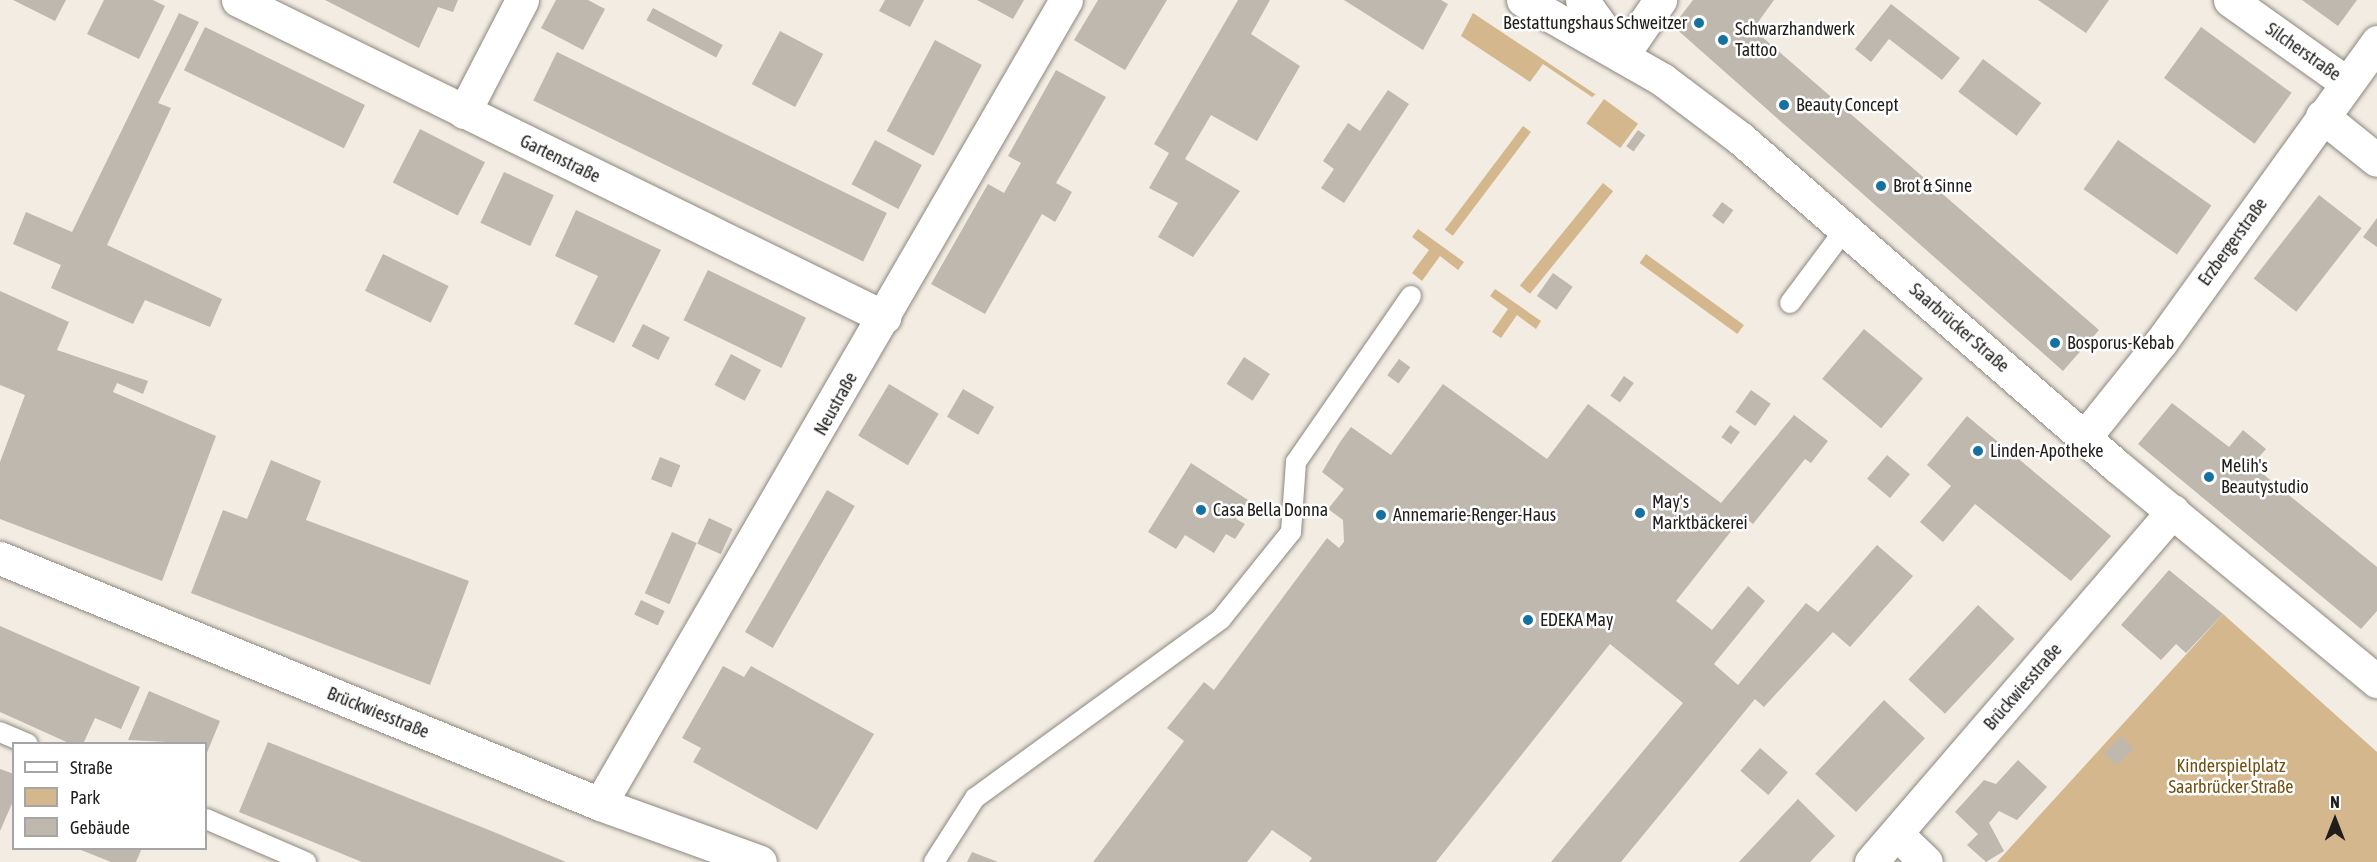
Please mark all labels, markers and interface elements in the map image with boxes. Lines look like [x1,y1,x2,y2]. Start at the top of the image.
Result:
place label: Bestattungshaus Schweitzer [1503,12,1687,34]
marker: Bestattungshaus Schweitzer [1692,16,1706,30]
street label: Silcherstraße [2261,18,2345,86]
place label: Schwarzhandwerk Tattoo [1735,19,1855,62]
marker: Schwarzhandwerk Tattoo [1716,33,1730,47]
place label: Beauty Concept [1796,94,1899,116]
marker: Beauty Concept [1777,98,1791,112]
street label: Gartenstraße [516,130,604,188]
place label: Brot & Sinne [1893,175,1972,197]
marker: Brot & Sinne [1874,179,1888,193]
street label: Erzbergerstraße [2194,194,2272,290]
street label: Saarbrücker Straße [1905,279,2013,377]
place label: Bosporus-Kebab [2067,332,2174,354]
marker: Bosporus-Kebab [2048,336,2062,350]
street label: Neustraße [810,369,862,439]
place label: Linden-Apotheke [1990,440,2103,462]
marker: Linden-Apotheke [1971,444,1985,458]
place label: Melih's Beautystudio [2221,456,2309,498]
marker: Melih's Beautystudio [2202,470,2216,484]
place label: May's Marktbäckerei [1652,492,1748,534]
place label: Casa Bella Donna [1213,499,1328,521]
marker: Casa Bella Donna [1194,503,1208,517]
place label: Annemarie-Renger-Haus [1393,504,1556,526]
marker: May's Marktbäckerei [1633,506,1647,520]
marker: Annemarie-Renger-Haus [1374,508,1388,522]
place label: EDEKA May [1540,609,1613,631]
marker: EDEKA May [1521,613,1535,627]
street label: Brückwiesstraße [1979,639,2067,735]
street label: Brückwiesstraße [324,683,432,743]
legend [12,742,207,850]
park label: Kinderspielplatz Saarbrücker Straße [2168,756,2294,798]
text: Straße [70,757,113,778]
text: Park [70,787,100,808]
north arrow [2305,790,2365,850]
text: N [2330,793,2340,811]
text: Gebäude [70,817,130,838]

